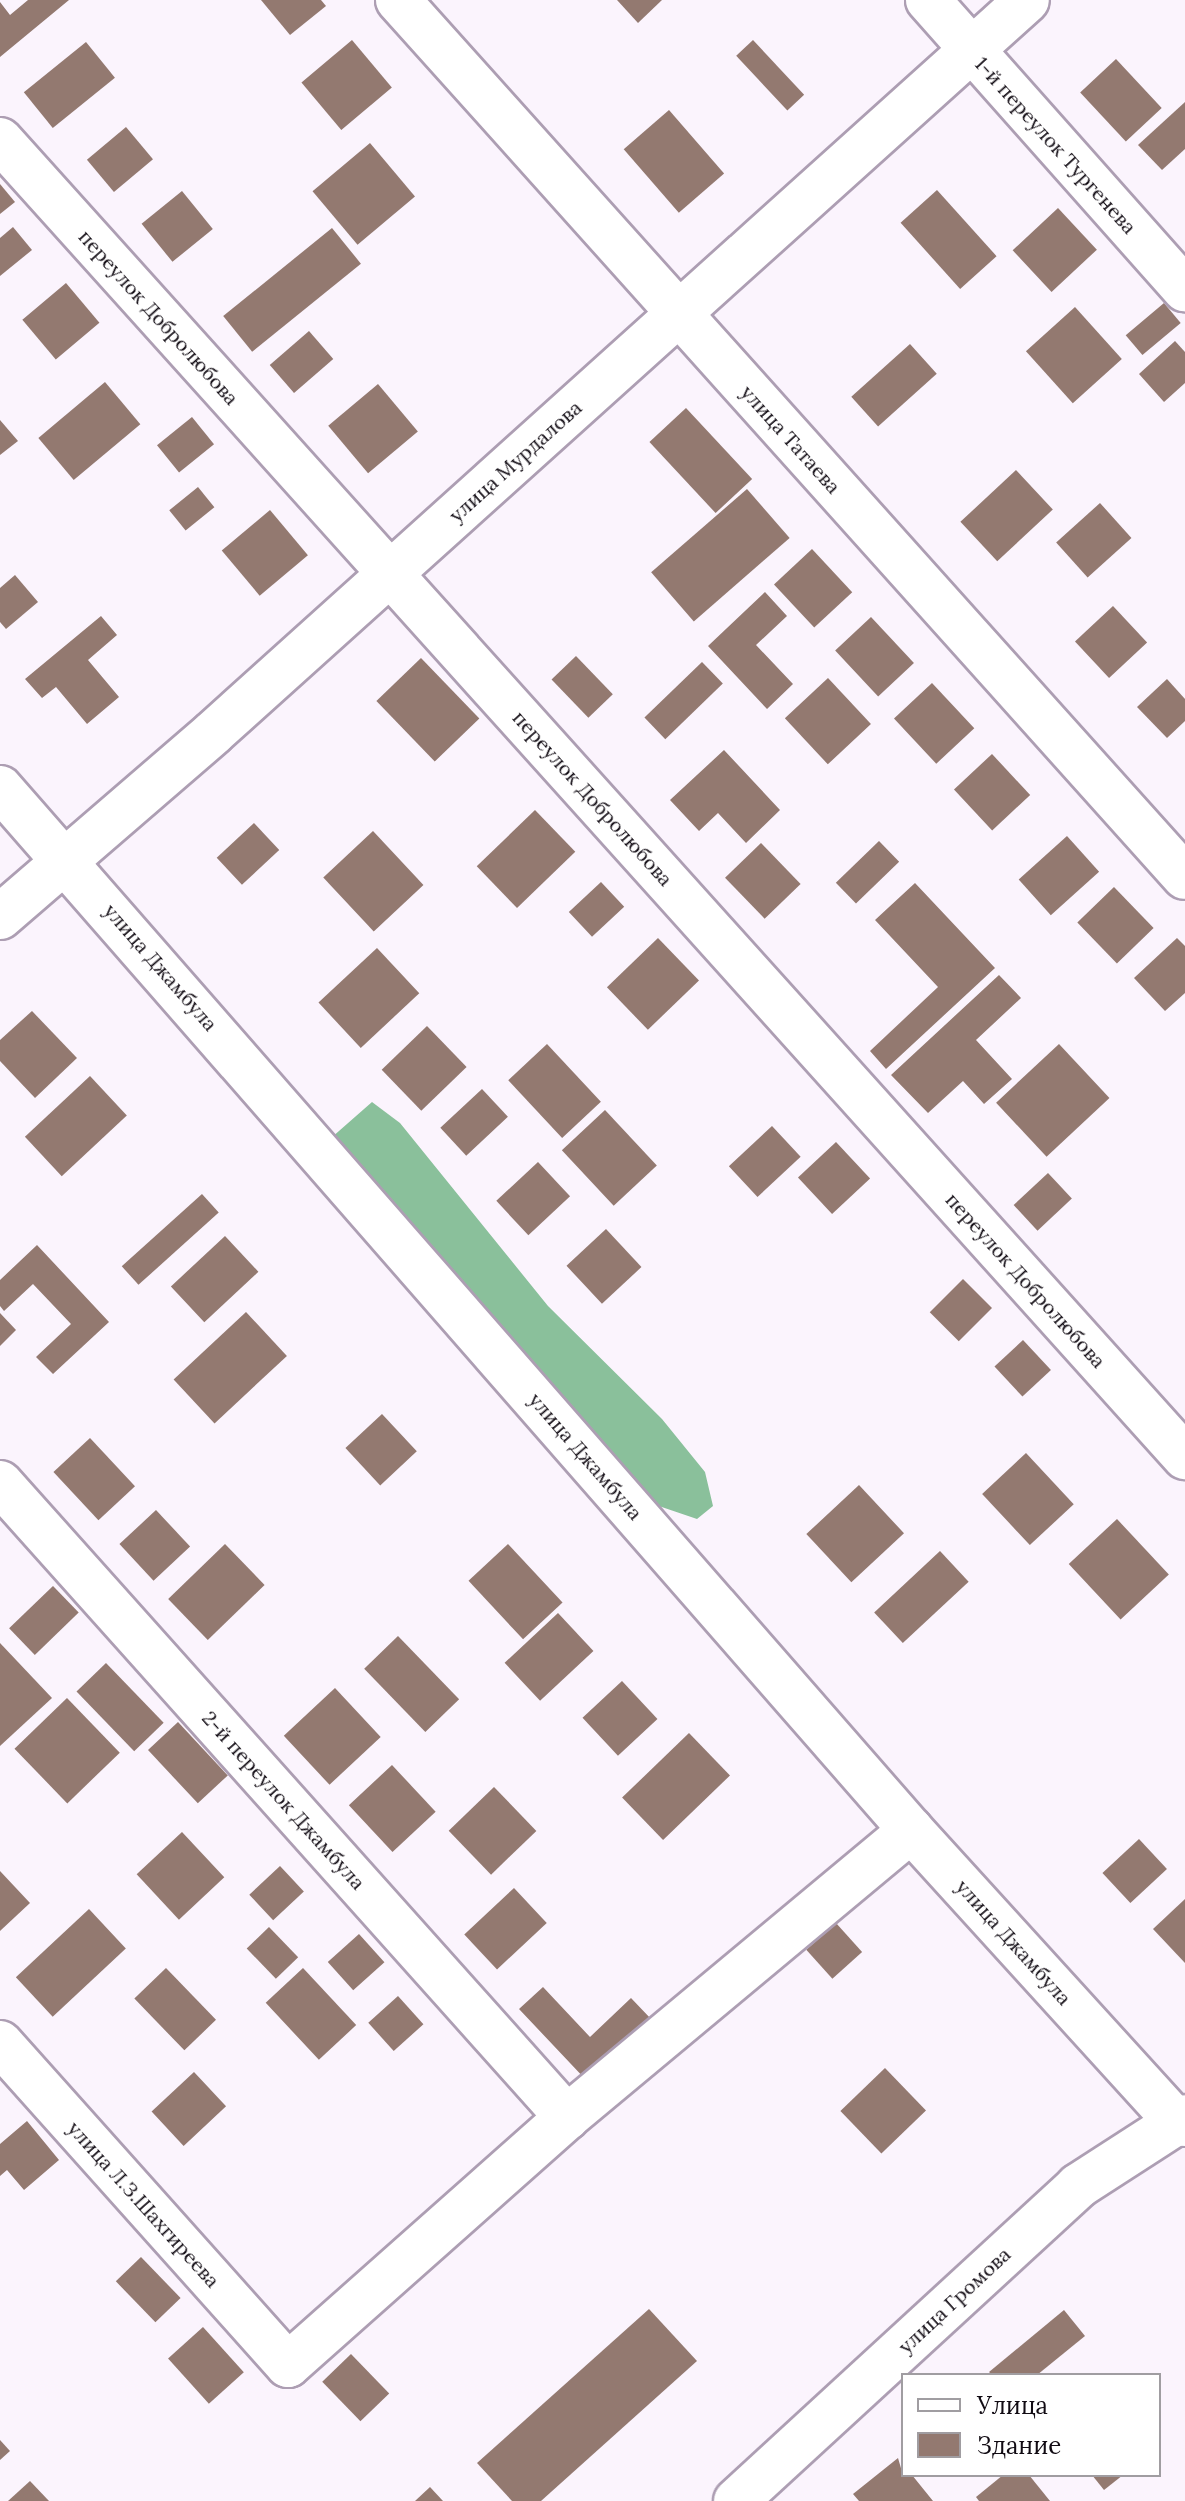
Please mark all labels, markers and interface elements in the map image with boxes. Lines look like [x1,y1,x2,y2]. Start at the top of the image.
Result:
street label: 1-й переулок Тургенева [970,52,1142,238]
street label: переулок Добролюбова [74,224,244,410]
street label: улица Татаева [736,380,846,498]
street label: улица Мурдалова [444,395,586,527]
street label: переулок Добролюбова [508,705,678,891]
street label: улица Джамбула [99,899,223,1035]
street label: переулок Добролюбова [941,1187,1111,1373]
street label: улица Джамбула [524,1388,648,1524]
street label: 2-й переулок Джамбула [198,1706,370,1894]
street label: улица Джамбула [951,1874,1077,2010]
street label: улица Л.З.Шахгиреева [63,2116,225,2292]
street label: улица Громова [893,2242,1015,2358]
legend [901,2373,1161,2477]
text: Улица [977,2390,1048,2421]
text: Здание [977,2430,1061,2461]

